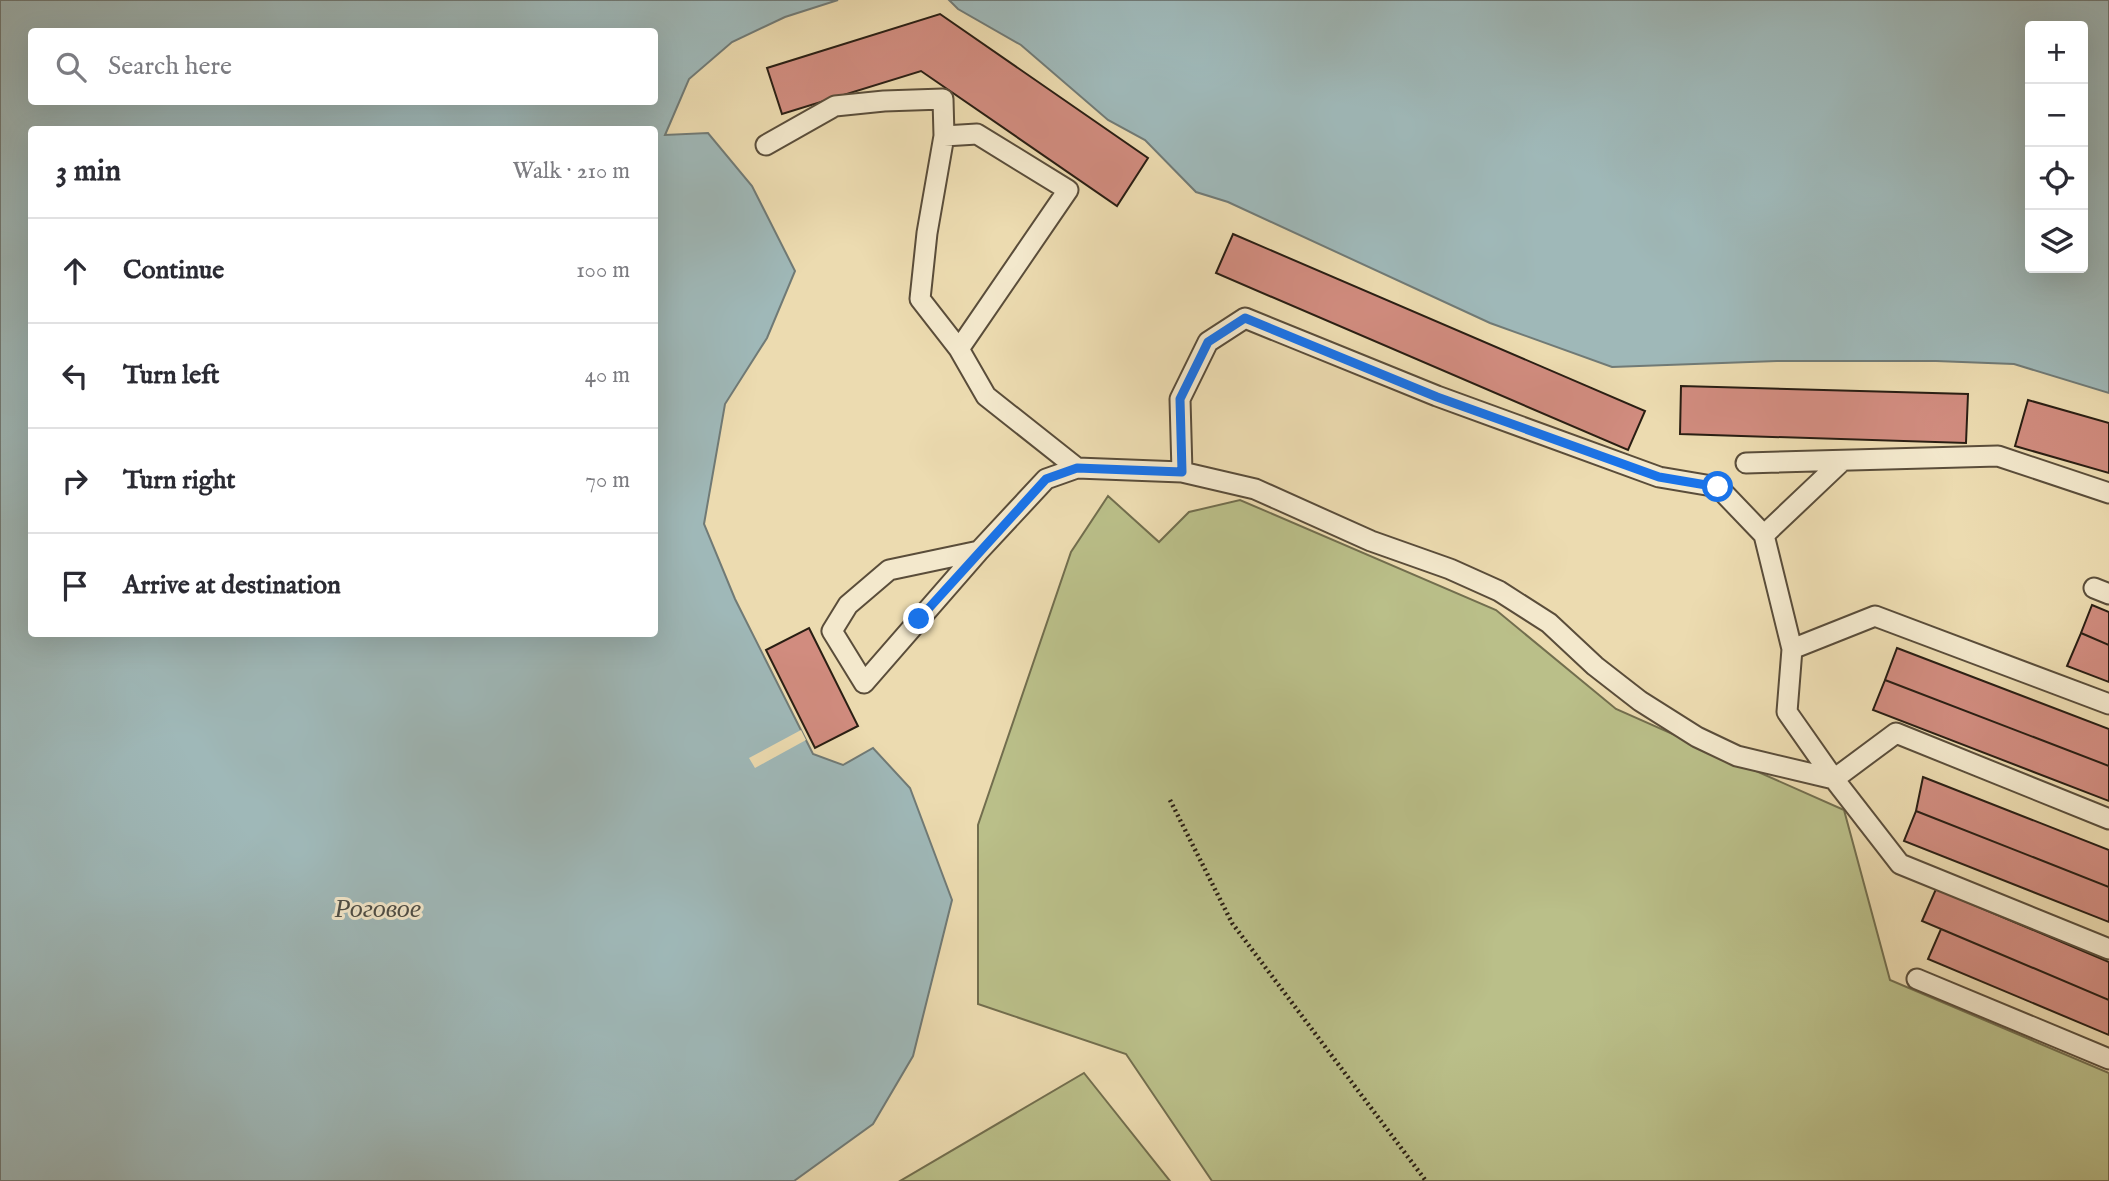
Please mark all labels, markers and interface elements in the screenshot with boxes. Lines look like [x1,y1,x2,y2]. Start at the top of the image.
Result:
map controls [2025,21,2088,273]
button: + [2025,21,2088,84]
search box [28,28,658,105]
icon: search [52,48,90,86]
text: Search here [108,50,232,83]
button: − [2025,84,2088,147]
button: locate [2025,147,2088,210]
text: 3 min [56,153,121,191]
text: Walk · 210 m [513,157,630,186]
button: layers [2025,210,2088,273]
icon: ahead [56,252,94,290]
text: Continue [123,254,224,287]
text: 100 m [576,256,630,285]
icon: left [56,357,94,395]
text: Turn left [123,359,220,392]
text: 40 m [585,361,630,390]
icon: right [56,462,94,500]
text: Turn right [123,464,236,497]
text: 70 m [585,466,630,495]
route start [1702,471,1733,502]
icon: arrive [56,567,94,605]
text: Arrive at destination [123,569,341,602]
route end [903,603,934,634]
water label: Роговое [334,893,421,926]

